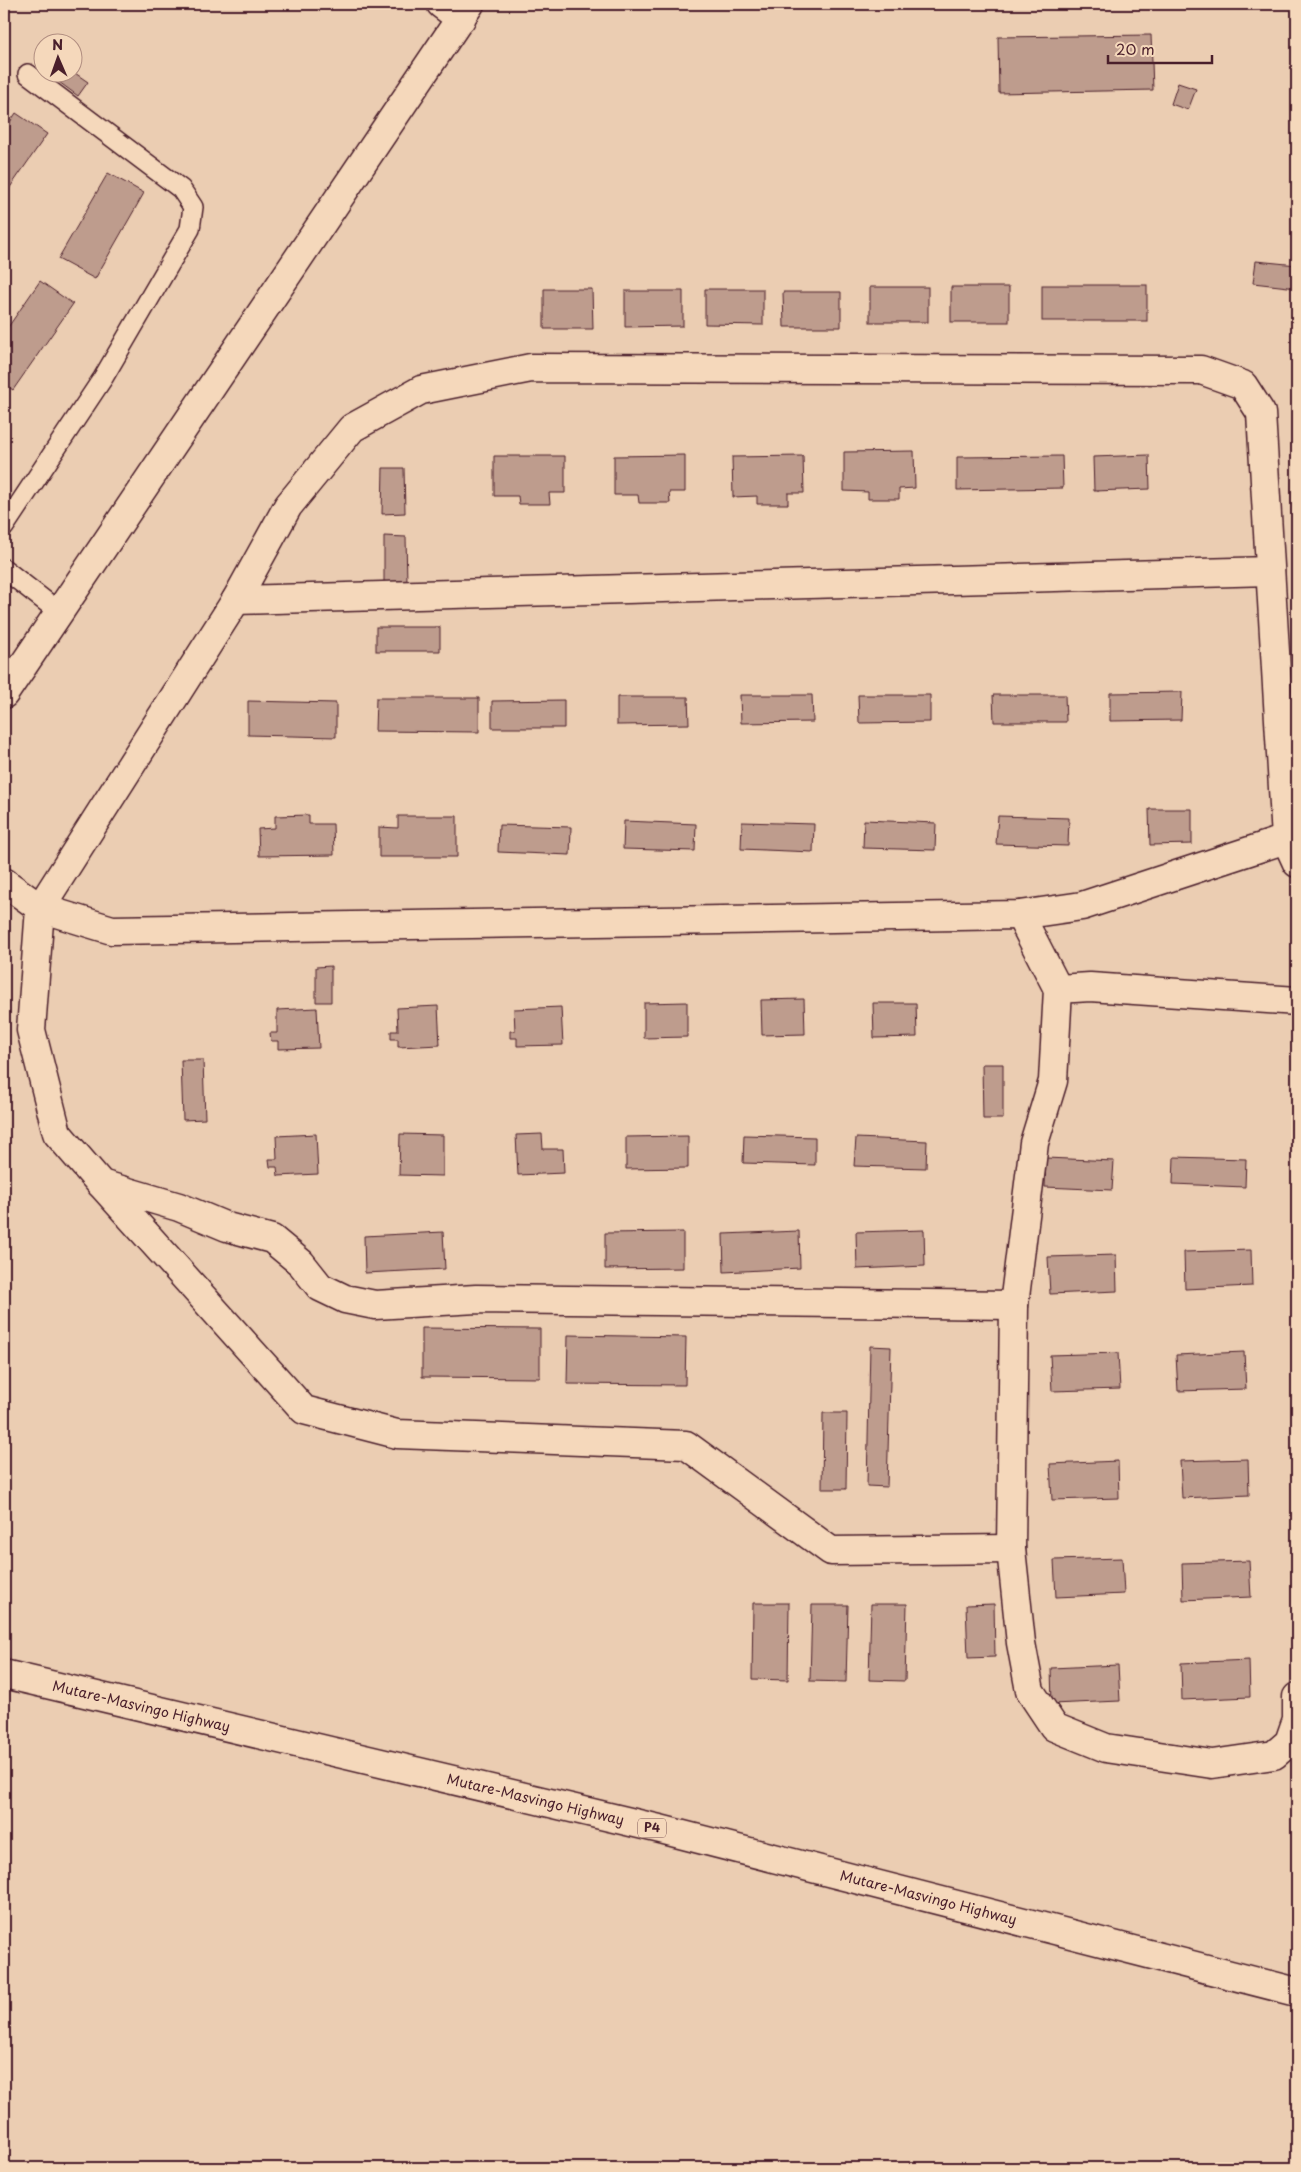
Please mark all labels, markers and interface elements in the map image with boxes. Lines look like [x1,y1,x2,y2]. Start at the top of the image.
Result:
north arrow [32,32,82,82]
scale bar [1108,32,1212,64]
text: N [52,34,63,55]
text: 20 m [1116,37,1155,60]
street label: Mutare-Masvingo Highway [50,1675,232,1737]
street label: Mutare-Masvingo Highway [445,1768,626,1830]
road number: P4 [638,1819,666,1838]
street label: Mutare-Masvingo Highway [838,1864,1019,1930]

